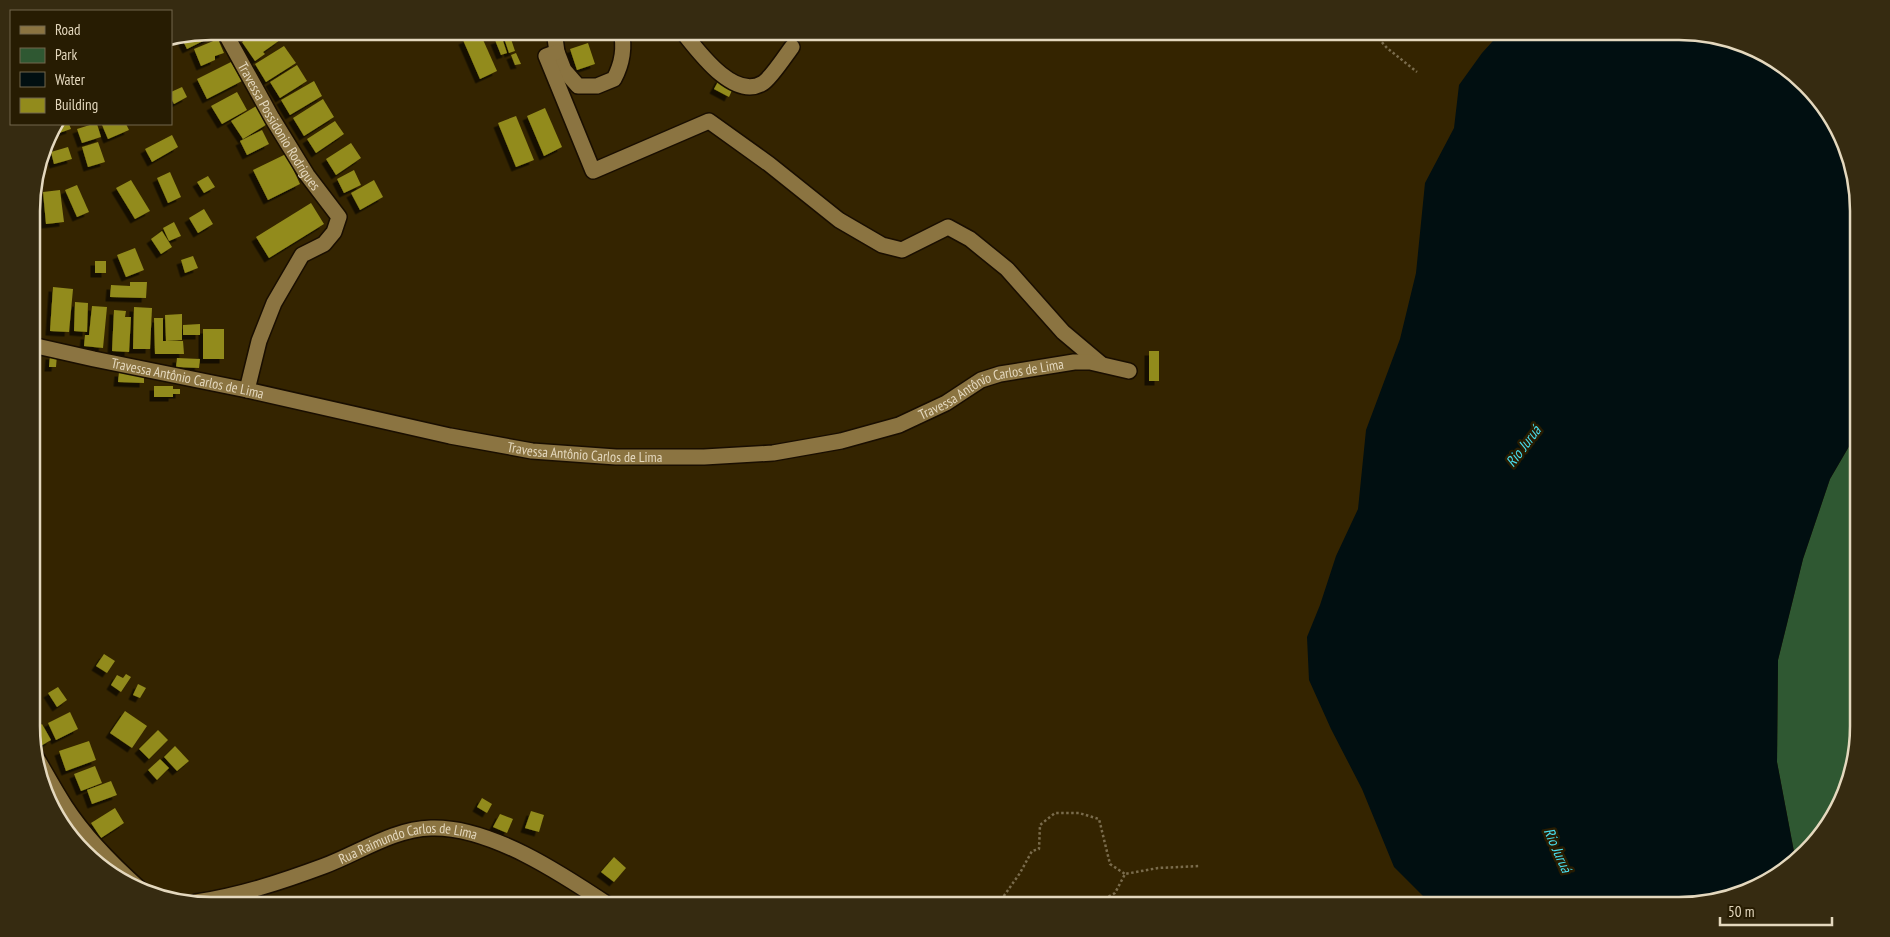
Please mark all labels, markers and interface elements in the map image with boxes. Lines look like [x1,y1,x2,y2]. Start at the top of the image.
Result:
legend [10,10,172,125]
text: Road [55,20,81,39]
text: Park [55,45,77,64]
street label: Travessa Possidonio Rodrigues [234,59,325,194]
text: Water [55,70,86,89]
text: Building [55,95,98,114]
street label: Travessa Antônio Carlos de Lima [110,354,266,403]
street label: Travessa Antônio Carlos de Lima [916,355,1065,424]
water label: Rio Juruá [1501,421,1545,470]
street label: Travessa Antônio Carlos de Lima [506,438,662,466]
street label: Rua Raimundo Carlos de Lima [336,819,479,868]
water label: Rio Juruá [1540,825,1577,876]
scale bar [1720,894,1832,926]
text: 50 m [1728,902,1754,921]

